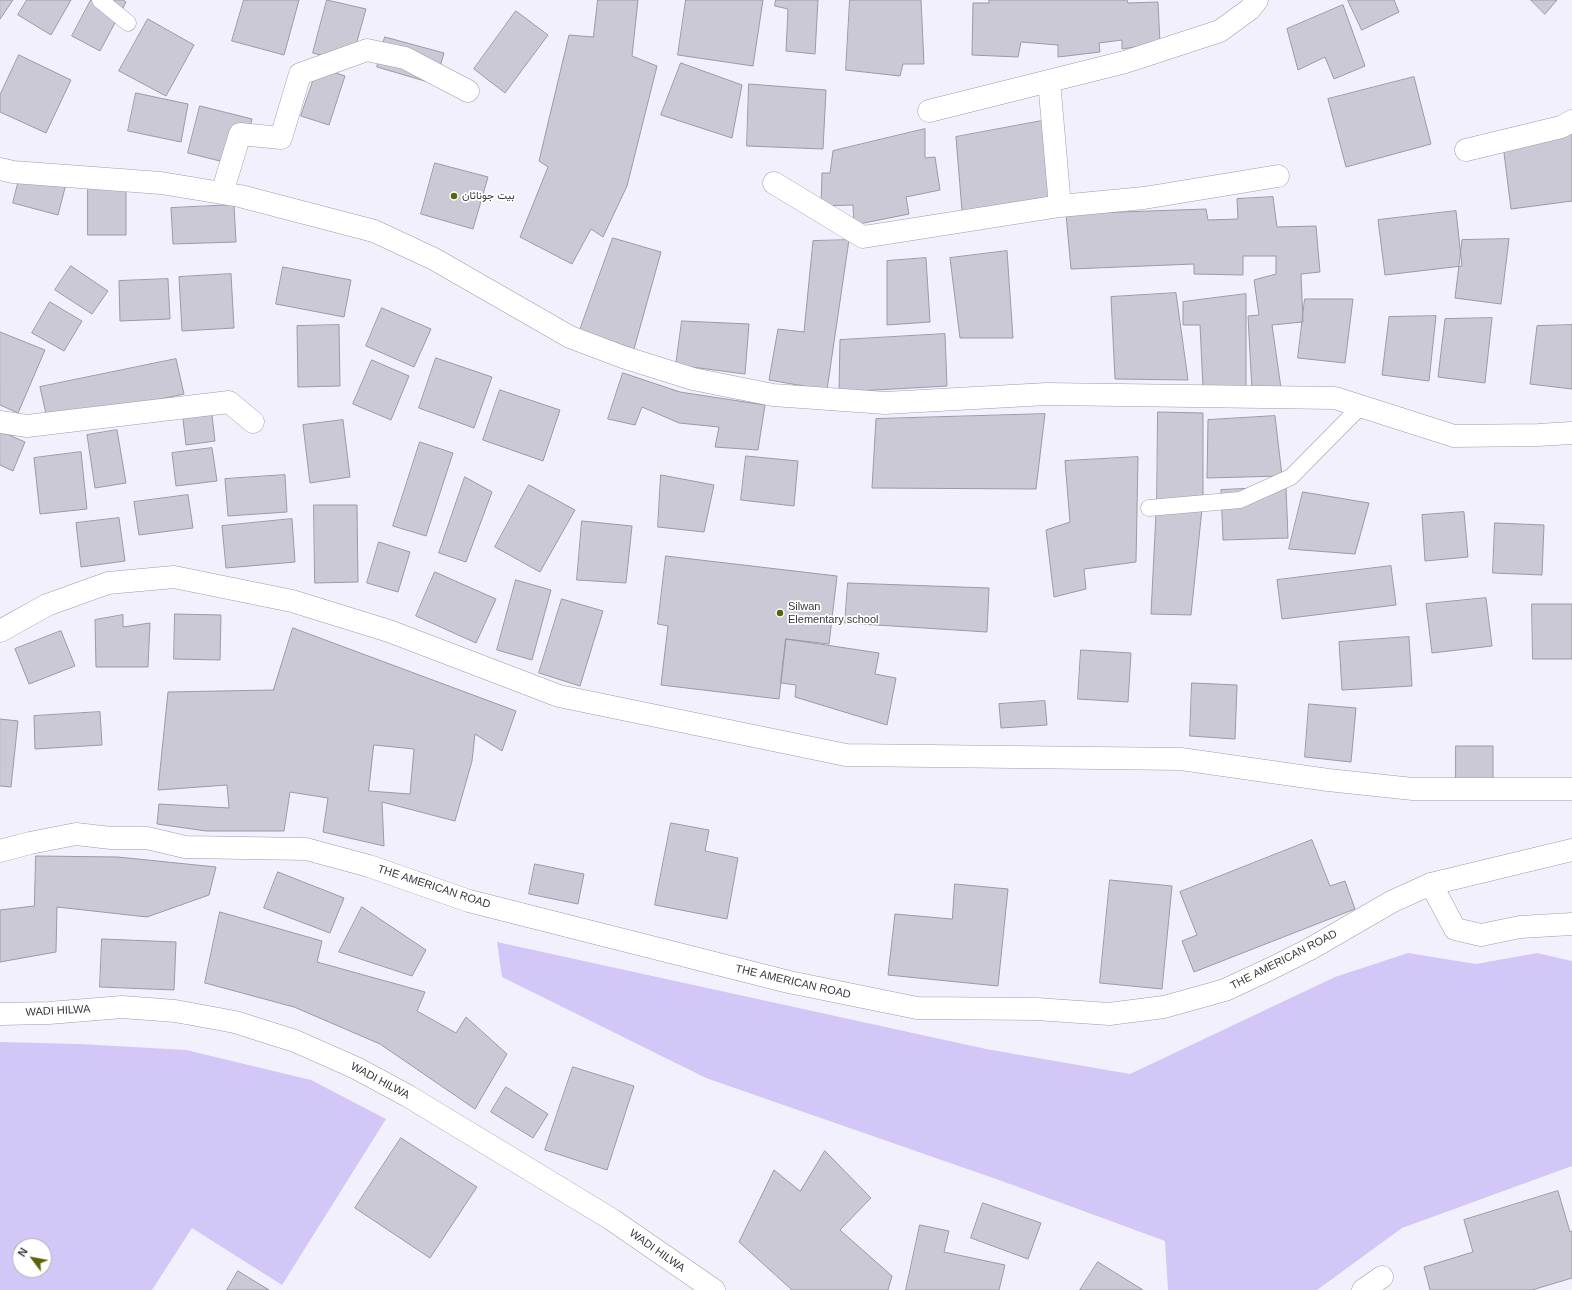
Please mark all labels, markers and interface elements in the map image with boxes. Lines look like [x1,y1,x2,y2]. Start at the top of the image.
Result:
place label: بيت جوناثان [462,189,515,203]
marker: بيت جوناثان [449,191,459,201]
place label: Silwan Elementary school [788,600,878,626]
marker: Silwan Elementary school [775,608,785,618]
street label: THE AMERICAN ROAD [376,862,492,912]
street label: THE AMERICAN ROAD [1228,927,1340,993]
street label: THE AMERICAN ROAD [734,962,852,1002]
street label: WADI HILWA [25,1003,91,1019]
street label: WADI HILWA [348,1060,412,1102]
street label: WADI HILWA [627,1227,687,1275]
north arrow [12,1238,52,1278]
text: N [15,1246,30,1259]

